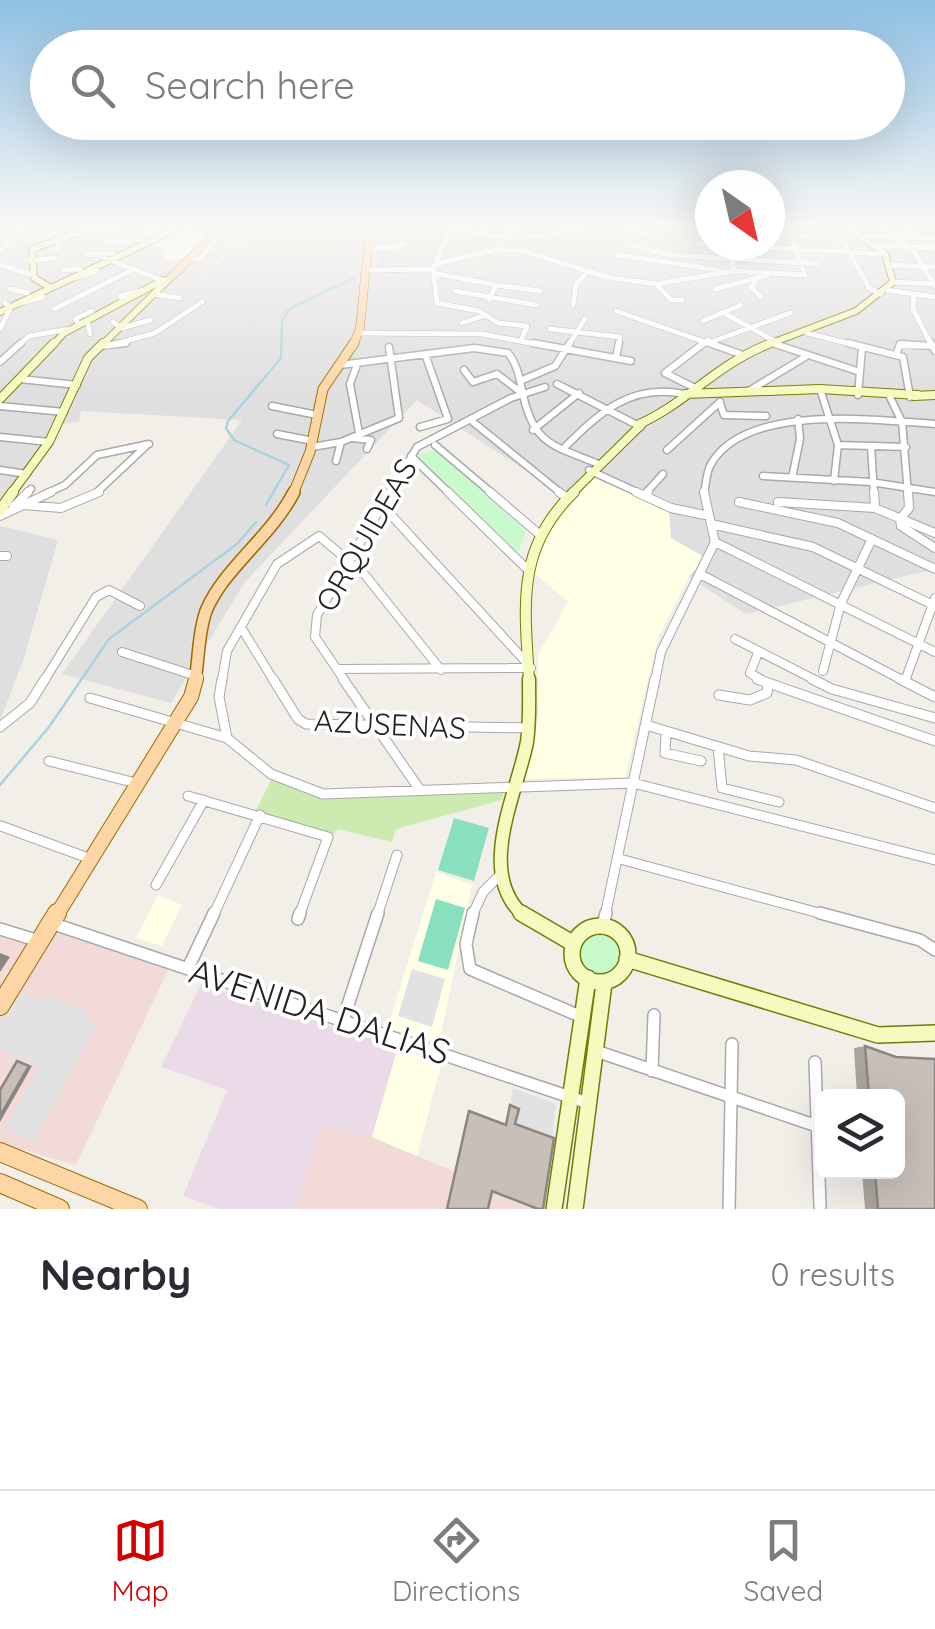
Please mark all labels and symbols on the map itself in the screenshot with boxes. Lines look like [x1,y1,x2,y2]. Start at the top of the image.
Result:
north arrow [695,170,785,260]
street label: ORQUIDEAS [307,452,425,618]
street label: AZUSENAS [313,701,467,747]
street label: AVENIDA DALIAS [184,948,456,1074]

